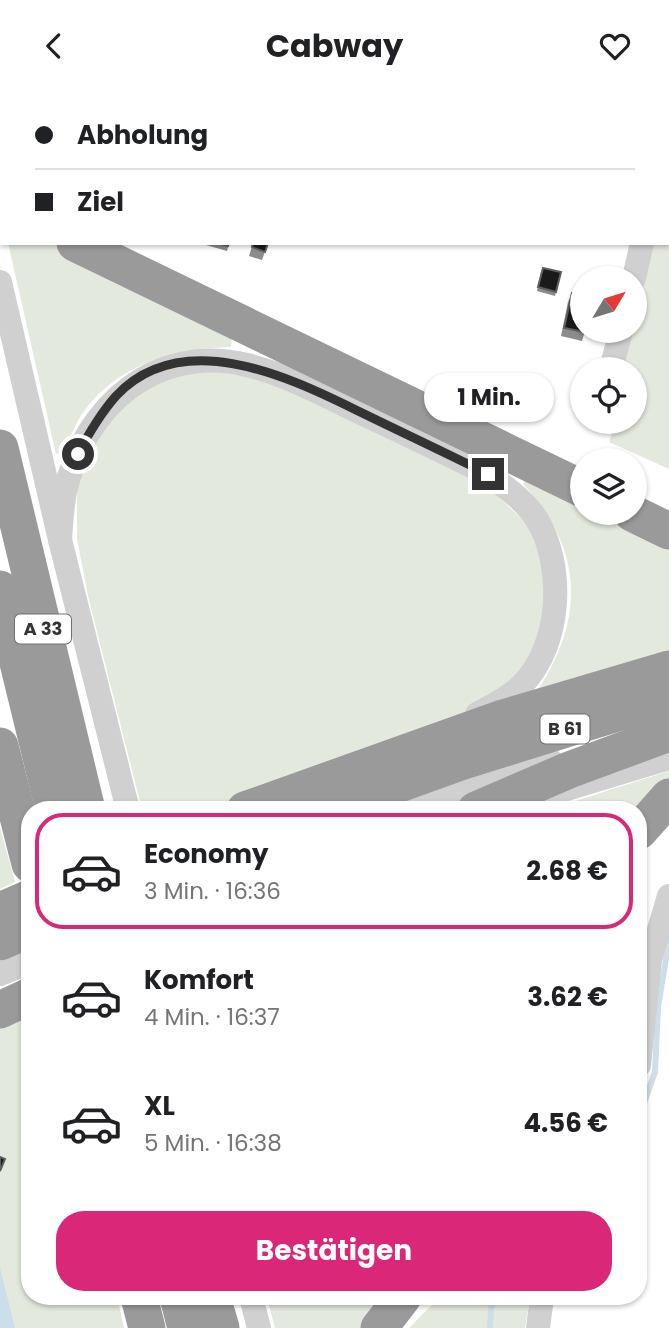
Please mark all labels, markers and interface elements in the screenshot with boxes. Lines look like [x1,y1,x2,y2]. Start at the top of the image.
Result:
text: Cabway [266,23,403,68]
icon: back [35,27,73,65]
icon: heart [596,27,634,65]
text: Abholung [77,117,208,153]
text: Ziel [77,184,124,220]
north arrow [570,266,648,343]
map controls [570,266,647,525]
button: locate [570,357,647,434]
callout: 1 Min. [423,373,553,421]
text: 1 Min. [457,381,521,413]
route start [62,438,94,470]
button: layers [570,448,647,525]
route end [472,458,504,490]
road number: A 33 [15,615,71,643]
road number: B 61 [540,715,590,743]
text: Economy [144,836,268,872]
icon: car [60,840,123,903]
text: 2.68 € [526,853,608,889]
text: 3 Min. · 16:36 [144,875,281,907]
text: Komfort [144,962,254,998]
icon: car [60,966,123,1029]
text: 3.62 € [527,979,608,1015]
text: 4 Min. · 16:37 [144,1001,280,1033]
text: XL [144,1088,175,1124]
icon: car [60,1092,123,1155]
text: 4.56 € [523,1105,608,1141]
text: 5 Min. · 16:38 [144,1127,282,1159]
button: Bestätigen [56,1211,612,1291]

